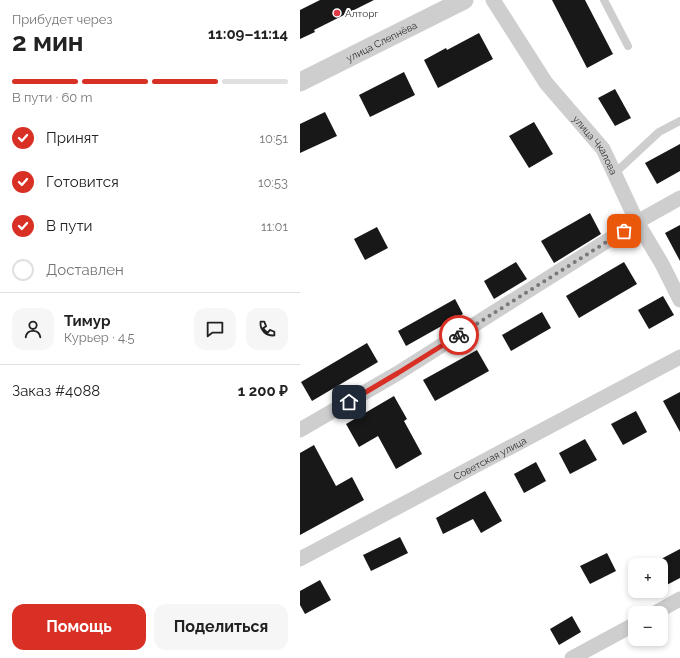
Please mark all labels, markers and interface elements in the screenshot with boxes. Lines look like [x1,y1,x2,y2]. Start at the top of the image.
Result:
marker: Алторг [332,8,342,18]
place label: Алторг [345,8,378,19]
text: Прибудет через [12,12,112,27]
street label: улица Слепнёва [344,19,419,64]
text: 11:09–11:14 [208,25,288,43]
text: 2 мин [12,27,84,57]
text: В пути · 60 m [12,90,92,105]
street label: улица Чкалова [570,113,619,176]
icon: check [12,127,34,149]
text: Принят [46,129,99,147]
text: 10:51 [259,131,288,146]
icon: check [12,171,34,193]
text: Готовится [46,173,119,191]
text: 10:53 [258,175,288,190]
pin [607,214,641,248]
icon: check [12,215,34,237]
text: В пути [46,217,93,235]
text: 11:01 [261,219,288,234]
icon: bag [613,220,635,242]
text: Доставлен [46,261,124,279]
button: person [12,308,54,350]
button: chat [194,308,236,350]
button: phone [246,308,288,350]
text: Тимур [64,312,110,330]
courier [439,315,479,355]
icon: bike [448,324,470,346]
text: Курьер · 4.5 [64,330,135,345]
text: Заказ #4088 [12,382,100,400]
text: 1 200 ₽ [238,382,288,400]
pin [332,385,366,419]
icon: home [338,391,360,413]
street label: Советская улица [452,435,528,482]
map controls [628,558,668,646]
button: + [628,558,668,598]
button: Помощь [12,604,146,650]
button: Поделиться [154,604,288,650]
button: − [628,606,668,646]

